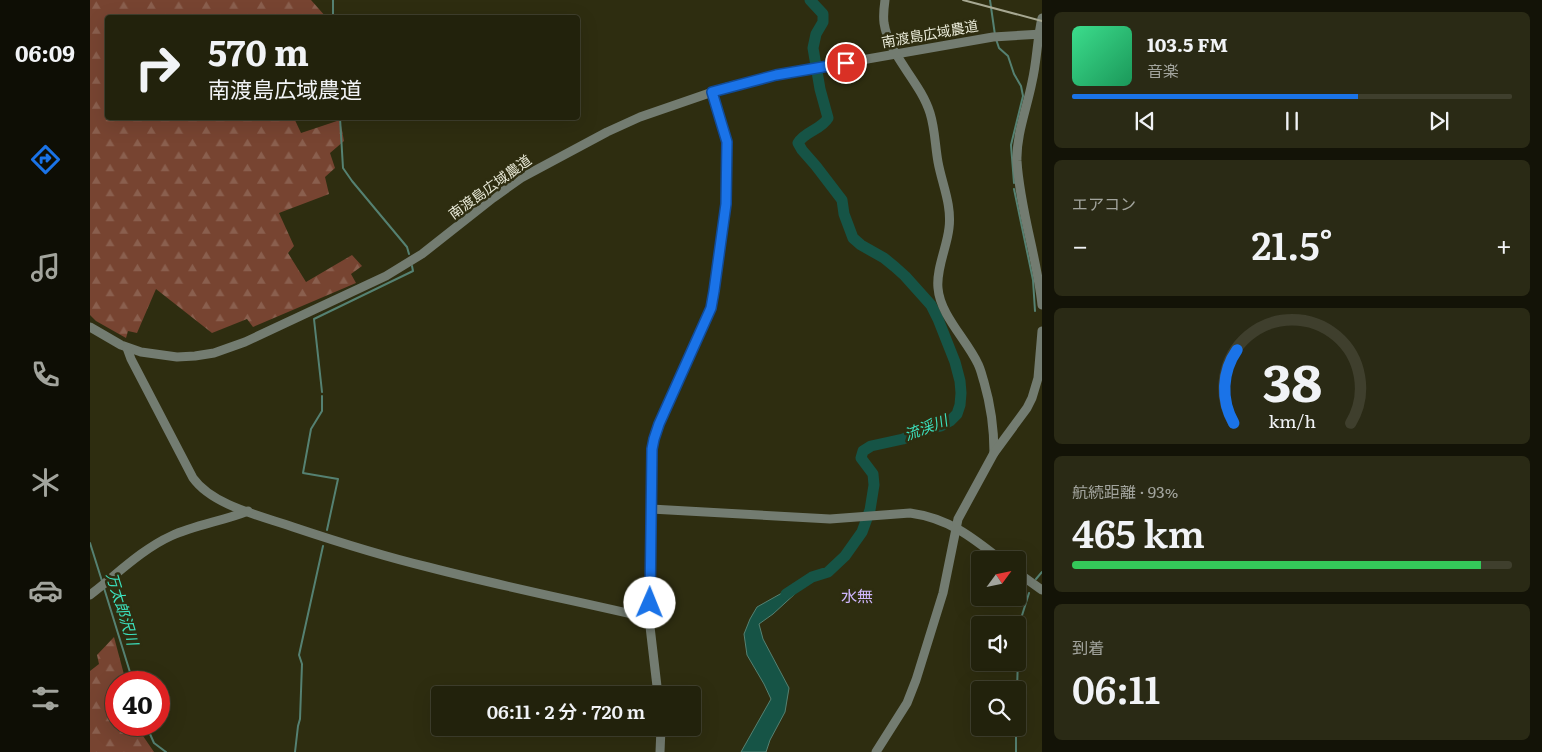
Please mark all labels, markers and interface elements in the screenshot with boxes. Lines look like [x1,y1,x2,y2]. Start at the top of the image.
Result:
street label: 南渡島広域農道 [880,15,980,51]
text: 570 m [208,25,309,77]
text: 103.5 FM [1147,30,1228,58]
icon: right [125,35,190,100]
text: 06:09 [15,36,75,69]
pin [825,42,867,84]
icon: arrive [832,49,860,77]
text: 音楽 [1147,58,1179,82]
text: 南渡島広域農道 [208,72,362,105]
icon: previous [1131,107,1159,135]
icon: pause [1278,107,1306,135]
icon: next [1425,107,1453,135]
icon: directions [28,142,63,177]
street label: 南渡島広域農道 [444,149,535,223]
text: エアコン [1072,191,1136,215]
text: 21.5° [1251,215,1333,272]
text: − [1072,223,1088,265]
text: + [1496,223,1512,265]
icon: music [28,250,63,285]
text: 38 [1262,341,1322,418]
icon: phone [28,357,63,392]
water label: 流渓川 [900,407,952,445]
text: km/h [1268,407,1316,434]
icon: climate [28,465,63,500]
text: 航続距離 · 93% [1072,479,1178,503]
text: 465 km [1072,503,1205,560]
north arrow [971,551,1026,606]
map controls [971,551,1026,736]
water label: 万太郎沢川 [101,569,146,650]
icon: car [28,573,63,608]
position arrow [623,576,675,628]
district label: 水無 [841,583,873,607]
button: sound [971,616,1026,671]
text: 到着 [1072,635,1104,659]
text: 06:11 [1072,659,1160,716]
speed limit sign: 40 [105,671,170,736]
icon: filters [28,681,63,716]
button: search [971,681,1026,736]
text: 06:11 · 2 分 · 720 m [487,697,645,725]

